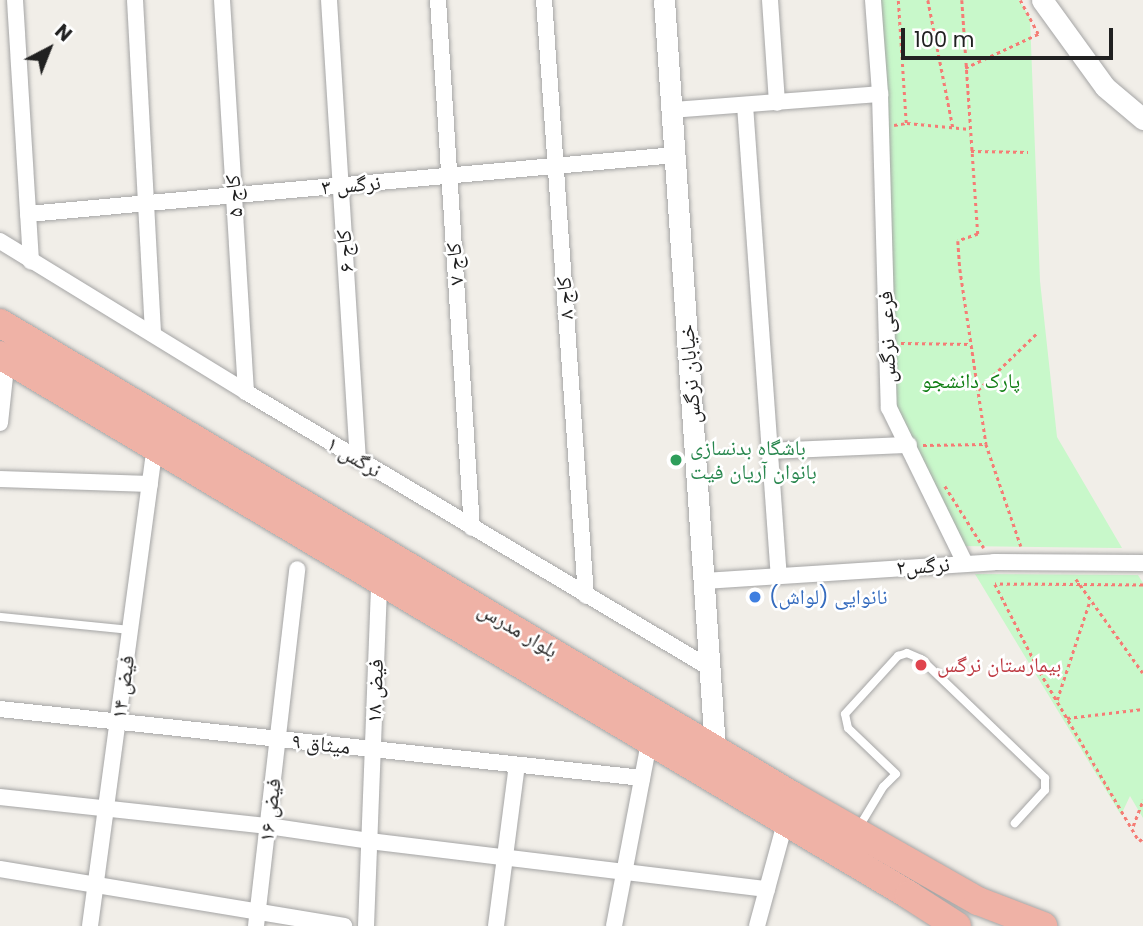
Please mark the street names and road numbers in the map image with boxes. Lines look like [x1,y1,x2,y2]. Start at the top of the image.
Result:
street label: نرگس ۳ [320,170,382,200]
street label: کاج ۵ [220,174,248,218]
street label: کاج ۶ [331,229,359,273]
street label: کاج ۷ [441,242,469,286]
street label: کاج ۸ [551,276,579,320]
street label: فرعی نرگس [873,290,901,384]
street label: خیابان نرگس [674,323,706,425]
street label: نرگس ۱ [322,431,386,483]
street label: نرگس۲ [895,552,951,580]
street label: بلوار مدرس [474,596,562,664]
street label: فیض ۱۴ [106,654,140,720]
street label: فیض ۱۸ [361,659,389,723]
street label: میثاق ۹ [291,728,351,760]
street label: فیض ۱۶ [254,777,286,843]

